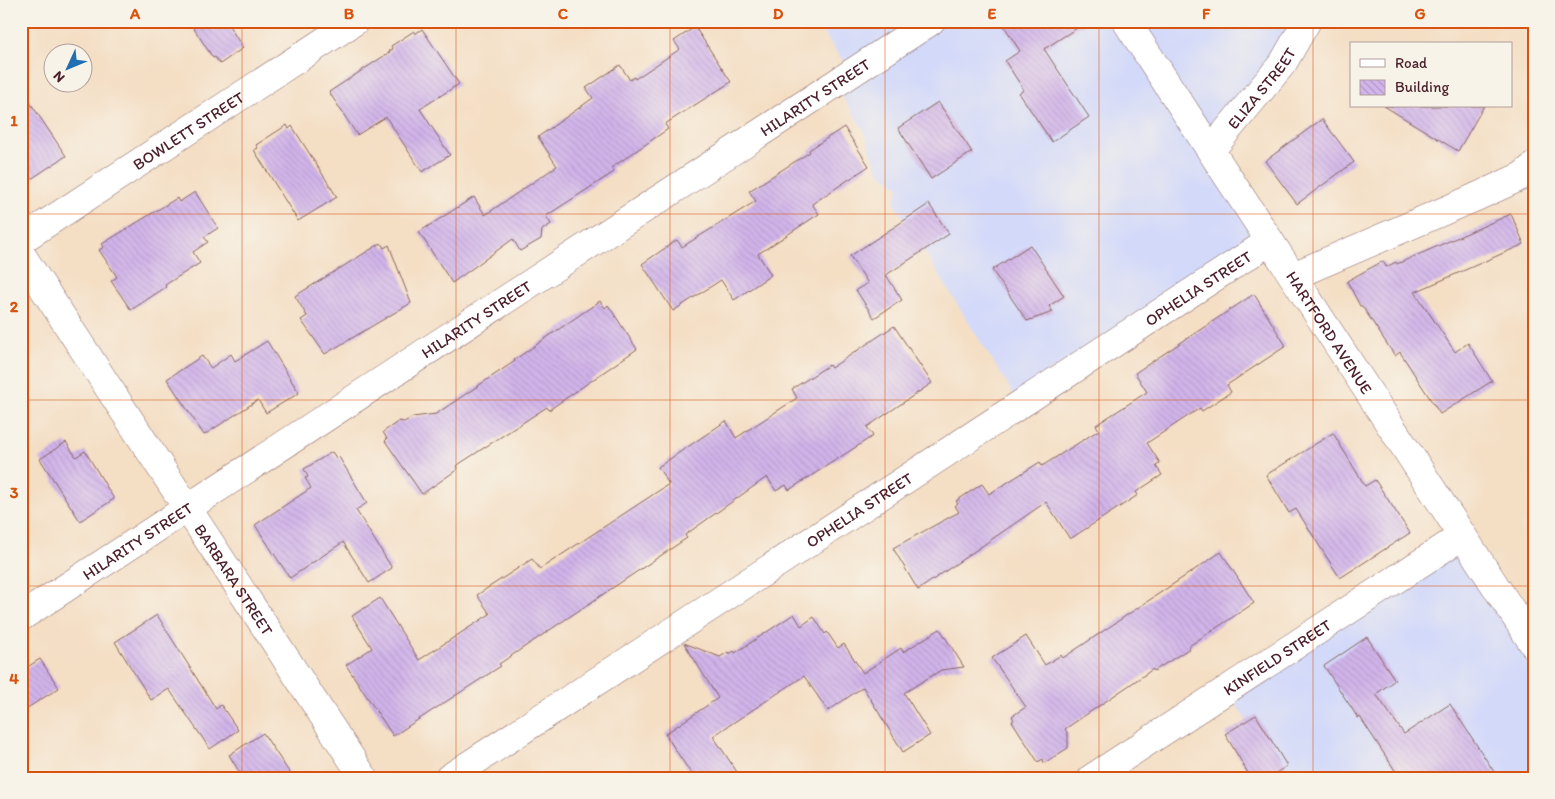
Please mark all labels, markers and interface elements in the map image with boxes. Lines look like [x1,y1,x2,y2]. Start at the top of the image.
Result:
text: A [129,4,141,23]
text: B [344,4,355,23]
text: C [558,4,569,23]
text: D [773,4,784,23]
text: E [988,4,997,23]
text: F [1202,4,1211,23]
text: G [1414,4,1426,23]
north arrow [42,42,92,92]
legend [1350,42,1512,108]
street label: ELIZA STREET [1224,44,1300,133]
text: Road [1395,54,1428,72]
street label: HILARITY STREET [757,55,874,140]
text: N [50,67,68,86]
text: Building [1395,78,1449,96]
street label: BOWLETT STREET [129,87,248,174]
text: 1 [10,111,18,130]
street label: OPHELIA STREET [1141,247,1255,330]
street label: HARTFORD AVENUE [1282,268,1376,398]
street label: HILARITY STREET [418,276,535,362]
text: 2 [10,297,19,316]
street label: OPHELIA STREET [803,468,916,552]
text: 3 [10,483,19,502]
street label: HILARITY STREET [79,498,196,584]
street label: BARBARA STREET [190,520,277,639]
street label: KINFIELD STREET [1220,615,1335,700]
text: 4 [9,669,19,688]

